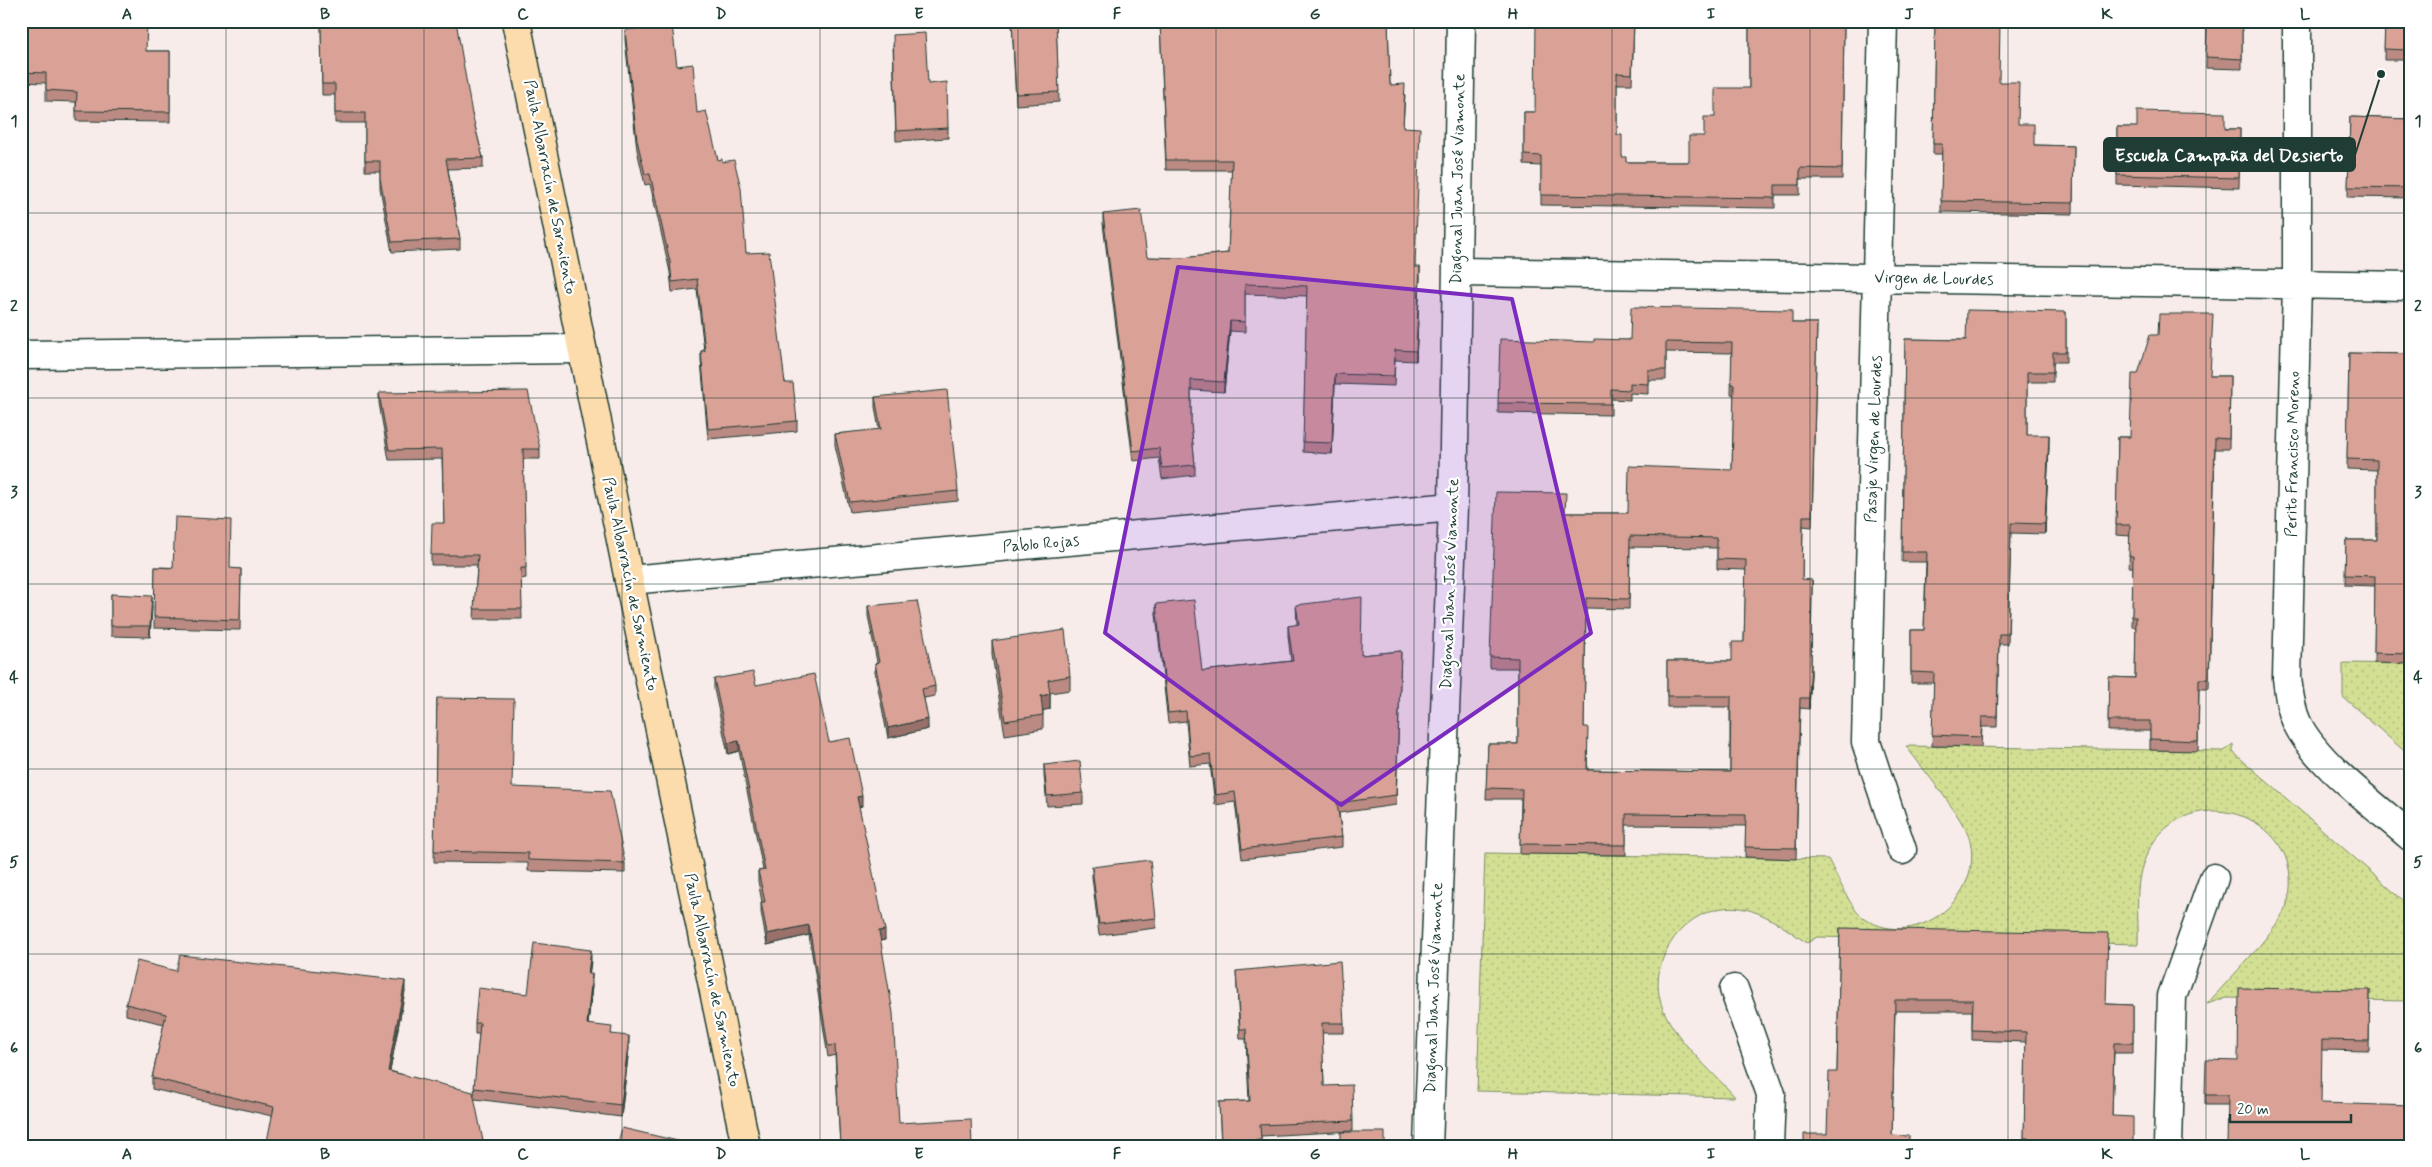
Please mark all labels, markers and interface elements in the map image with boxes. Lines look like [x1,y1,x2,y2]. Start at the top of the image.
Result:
text: A [122,4,132,25]
text: B [320,4,330,25]
text: C [517,4,529,25]
text: D [715,4,727,25]
text: E [914,4,924,25]
text: F [1113,4,1122,25]
text: G [1310,4,1321,25]
text: H [1508,4,1519,25]
text: I [1707,4,1716,25]
text: J [1904,4,1914,25]
text: K [2101,4,2113,25]
text: L [2300,4,2311,25]
street label: Diagonal Juan José Viamonte [1446,73,1471,285]
street label: Paula Albarracín de Sarmiento [519,78,581,296]
text: 1 [10,111,18,132]
text: 1 [2414,111,2422,132]
callout: Escuela Campaña del Desierto [2104,138,2355,171]
text: Escuela Campaña del Desierto [2115,144,2343,168]
street label: Virgen de Lourdes [1874,267,1994,292]
text: 2 [10,296,18,317]
text: 2 [2414,296,2422,317]
street label: Pasaje Virgen de Lourdes [1861,355,1888,523]
street label: Perito Francisco Moreno [2281,371,2305,537]
street label: Paula Albarracín de Sarmiento [597,475,663,693]
street label: Diagonal Juan José Viamonte [1436,478,1465,690]
text: 3 [10,482,18,503]
text: 3 [2414,482,2422,503]
street label: Pablo Rojas [1002,530,1080,558]
text: 4 [9,667,19,688]
text: 4 [2413,667,2423,688]
text: 5 [9,852,19,873]
text: 5 [2413,852,2423,873]
street label: Paula Albarracín de Sarmiento [679,871,745,1089]
street label: Diagonal Juan José Viamonte [1420,882,1449,1094]
text: 6 [10,1038,18,1059]
text: 6 [2414,1038,2422,1059]
scale bar [2230,1092,2351,1124]
text: 20 m [2237,1100,2269,1120]
text: A [122,1144,132,1165]
text: B [320,1144,330,1165]
text: C [517,1144,529,1165]
text: D [715,1144,727,1165]
text: E [914,1144,924,1165]
text: F [1113,1144,1122,1165]
text: G [1310,1144,1321,1165]
text: H [1508,1144,1519,1165]
text: I [1707,1144,1716,1165]
text: J [1904,1144,1914,1165]
text: K [2101,1144,2113,1165]
text: L [2300,1144,2311,1165]

